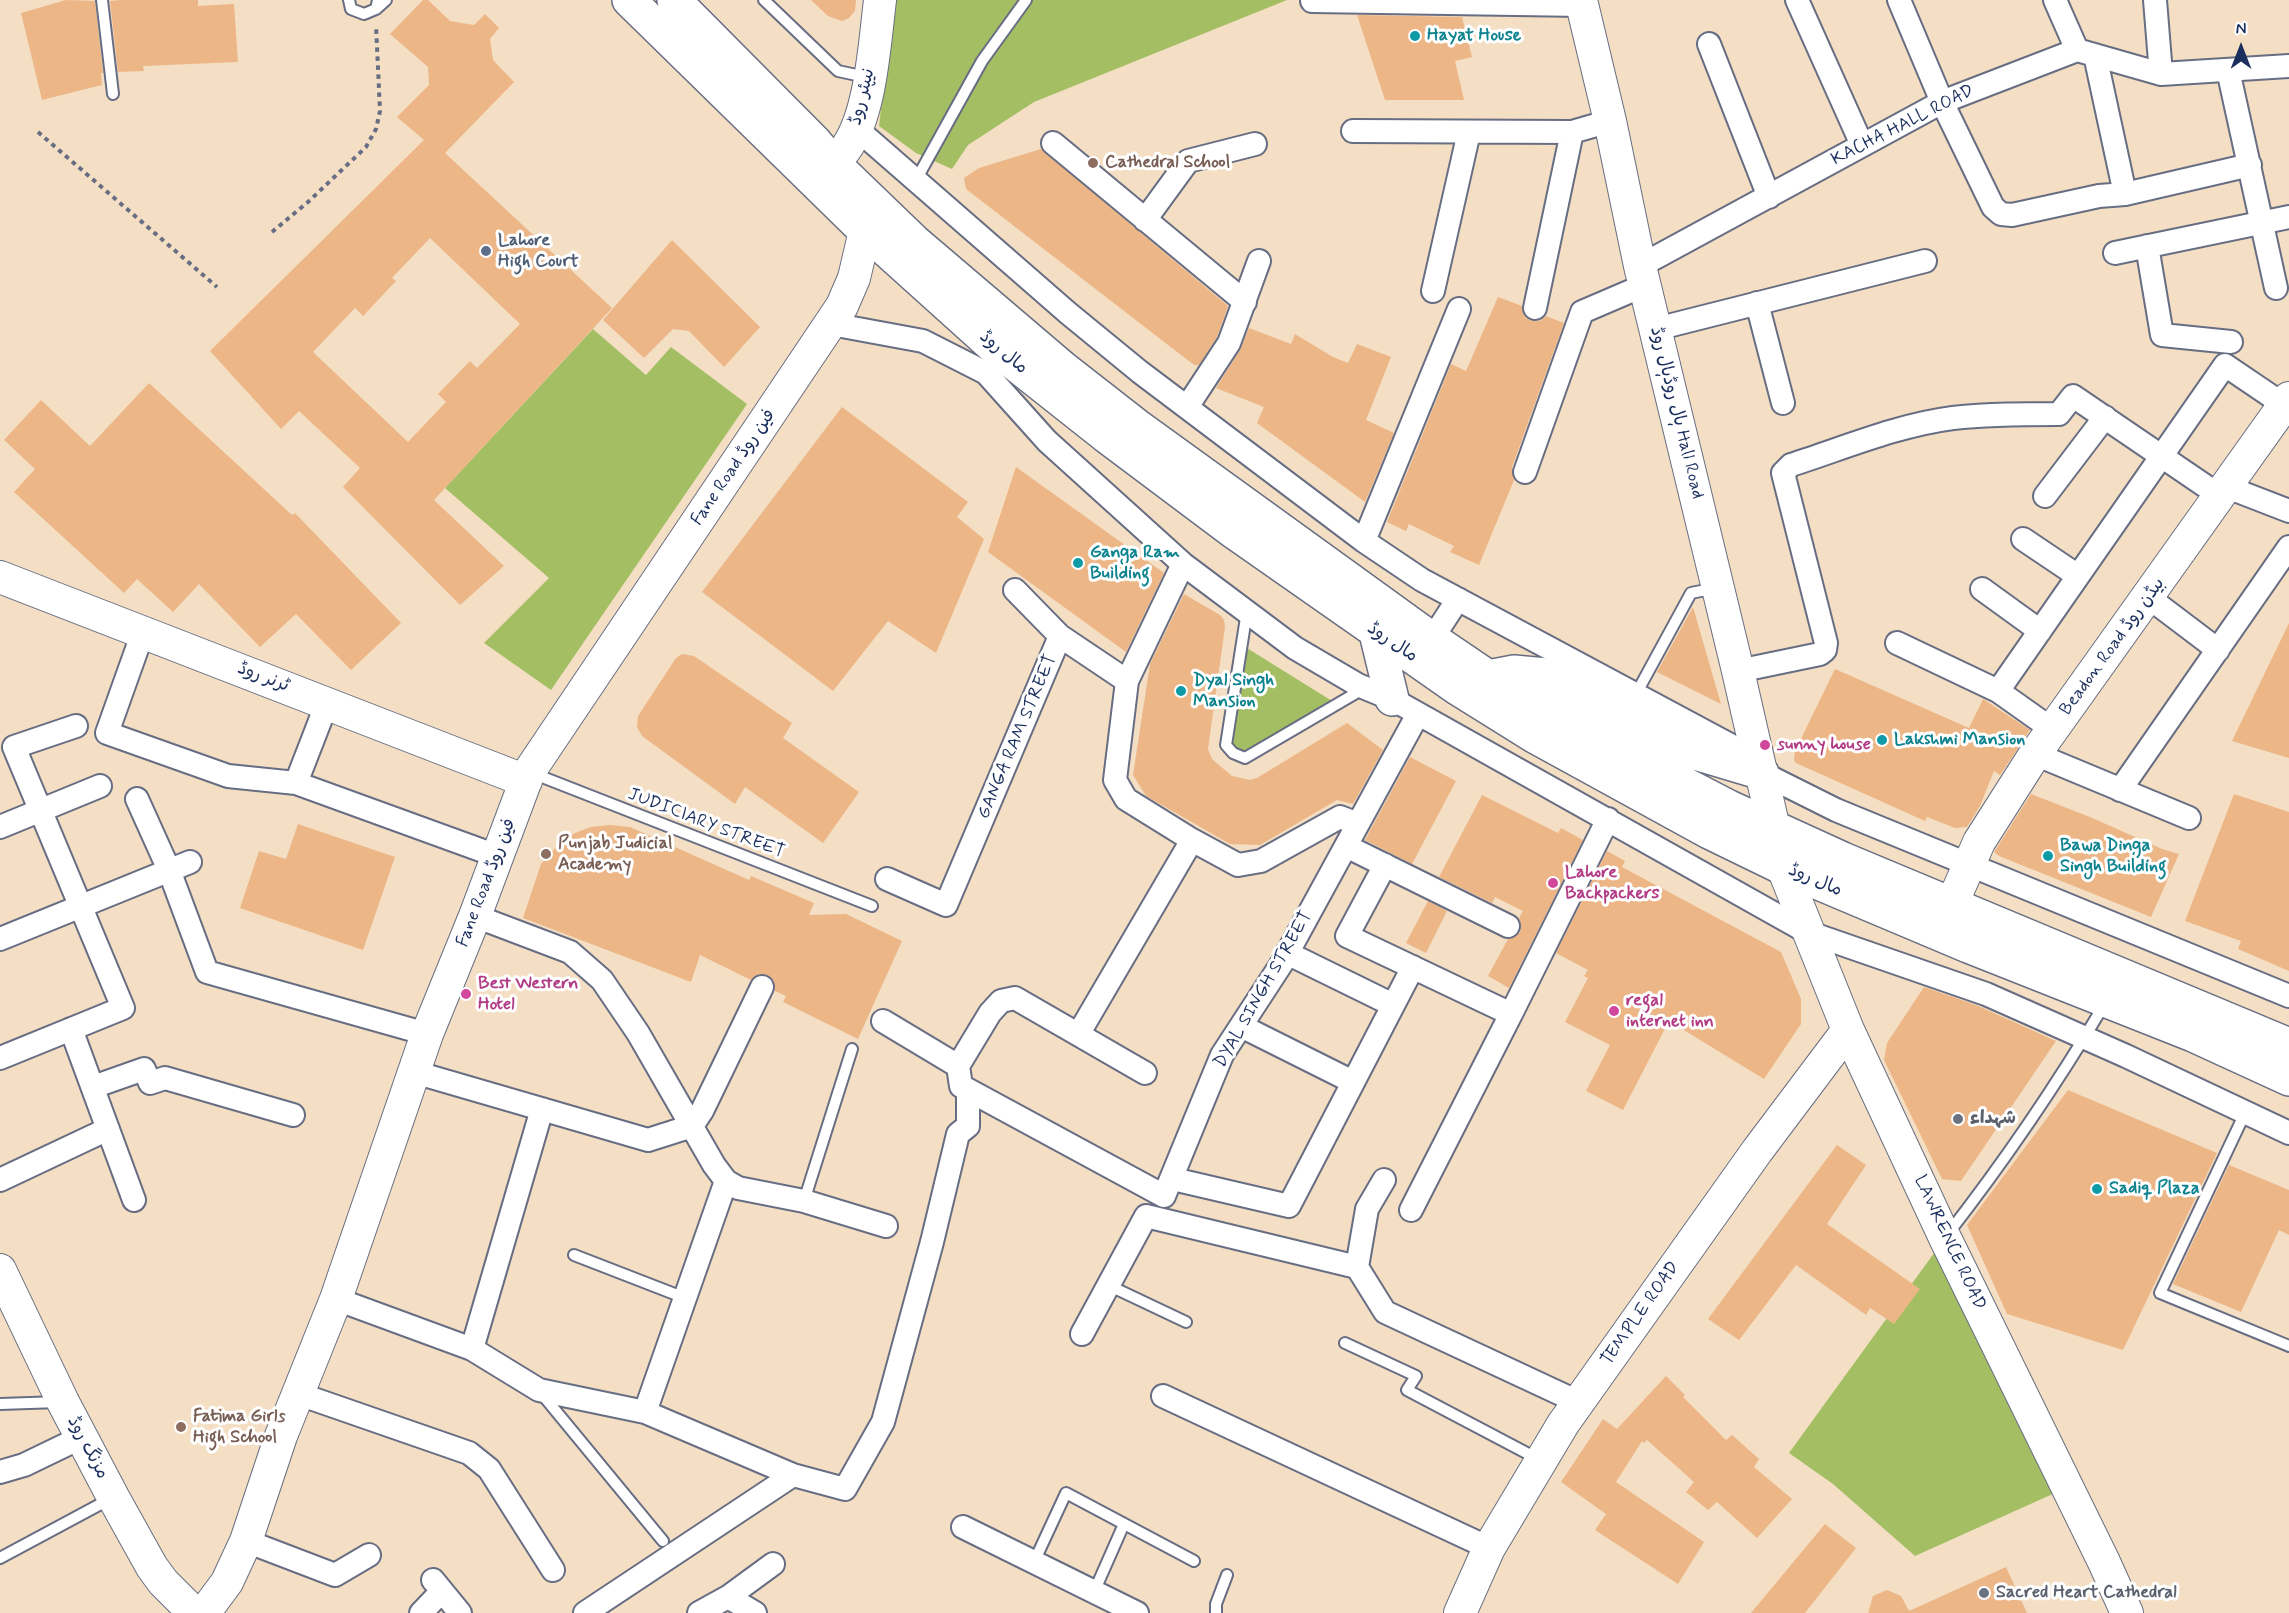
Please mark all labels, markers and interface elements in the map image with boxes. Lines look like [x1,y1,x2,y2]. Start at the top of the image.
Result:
north arrow [2211,18,2271,78]
text: N [2236,19,2246,40]
place label: Hayat House [1427,25,1521,47]
marker: Hayat House [1408,29,1422,43]
street label: نیپئر روڈ [846,66,880,128]
street label: KACHA HALL ROAD [1828,81,1978,171]
place label: Cathedral School [1105,152,1230,174]
marker: Cathedral School [1086,156,1100,170]
place label: Lahore High Court [498,230,578,272]
marker: Lahore High Court [479,244,493,258]
street label: ہال روڈہال روڈ Hall Road [1644,325,1708,501]
street label: مال روڈ [974,327,1032,379]
street label: Fane Road فین روڈ [687,406,781,530]
place label: Ganga Ram Building [1090,542,1180,584]
marker: Ganga Ram Building [1071,556,1085,570]
street label: Beadon Road بیڈن روڈ [2056,574,2170,720]
street label: مال روڈ [1363,618,1421,668]
street label: GANGA RAM STREET [974,652,1062,822]
street label: ٹرنر روڈ [234,658,292,698]
place label: Dyal Singh Mansion [1193,670,1274,712]
marker: Dyal Singh Mansion [1174,684,1188,698]
place label: Lakshmi Mansion [1894,729,2025,751]
marker: Lakshmi Mansion [1875,733,1889,747]
place label: sunny house [1777,734,1871,756]
marker: sunny house [1758,738,1772,752]
street label: JUDICIARY STREET [625,784,787,864]
street label: Fane Road فین روڈ [453,816,521,950]
place label: Punjab Judicial Academy [558,833,672,876]
place label: Bawa Dinga Singh Building [2060,835,2166,878]
marker: Punjab Judicial Academy [539,847,553,861]
marker: Bawa Dinga Singh Building [2041,849,2055,863]
street label: مال روڈ [1785,860,1845,902]
place label: Lahore Backpackers [1565,862,1660,904]
marker: Lahore Backpackers [1546,876,1560,890]
street label: DYAL SINGH STREET [1210,908,1318,1072]
place label: Best Western Hotel [478,973,578,1016]
marker: Best Western Hotel [459,987,473,1001]
place label: regal internet inn [1626,990,1714,1032]
marker: regal internet inn [1607,1004,1621,1018]
place label: شہداء [1970,1108,2016,1130]
marker: شہداء [1951,1112,1965,1126]
street label: LAWRENCE ROAD [1908,1172,1990,1314]
place label: Sadiq Plaza [2109,1178,2199,1200]
marker: Sadiq Plaza [2090,1182,2104,1196]
street label: TEMPLE ROAD [1597,1258,1685,1370]
place label: Fatima Girls High School [193,1406,285,1448]
street label: مزنگ روڈ [62,1413,112,1483]
marker: Fatima Girls High School [174,1420,188,1434]
place label: Sacred Heart Cathedral [1996,1582,2177,1604]
marker: Sacred Heart Cathedral [1977,1586,1991,1600]

